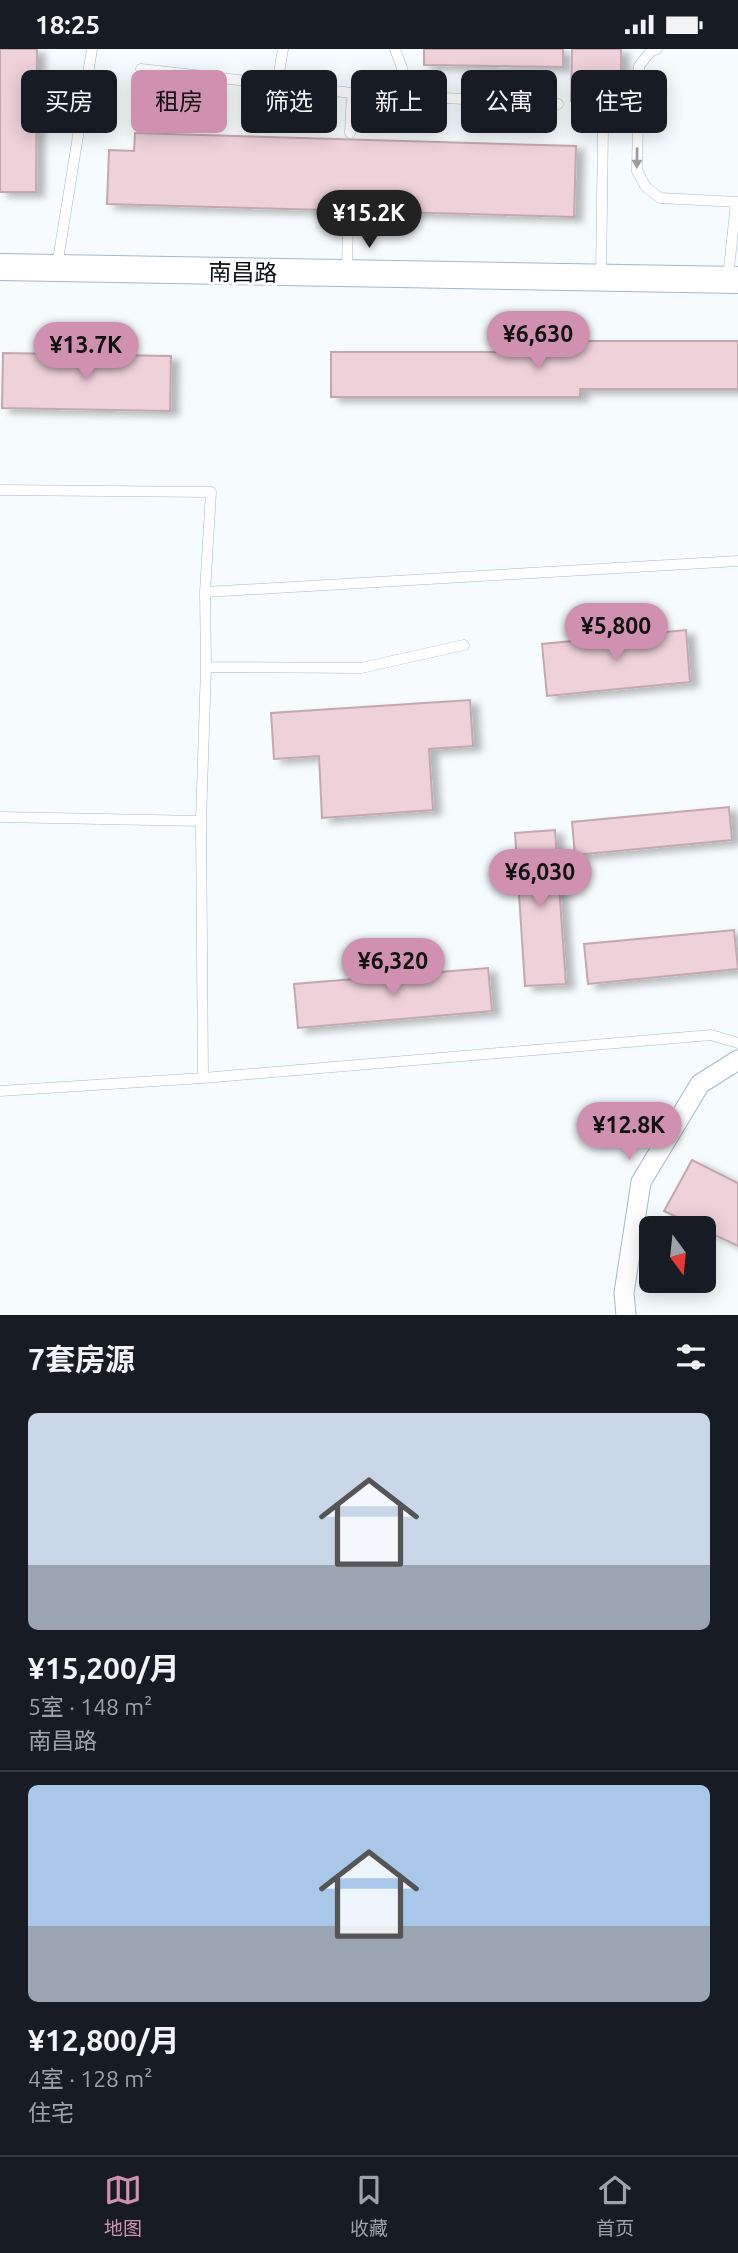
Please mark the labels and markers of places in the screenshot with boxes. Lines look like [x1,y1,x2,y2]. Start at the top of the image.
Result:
pin: ¥15.2K [312,191,426,250]
pin: ¥6,630 [481,311,595,371]
pin: ¥13.7K [29,323,143,382]
pin: ¥5,800 [559,603,673,663]
pin: ¥6,030 [483,849,597,909]
pin: ¥6,320 [336,939,450,998]
pin: ¥12.8K [572,1103,686,1162]

